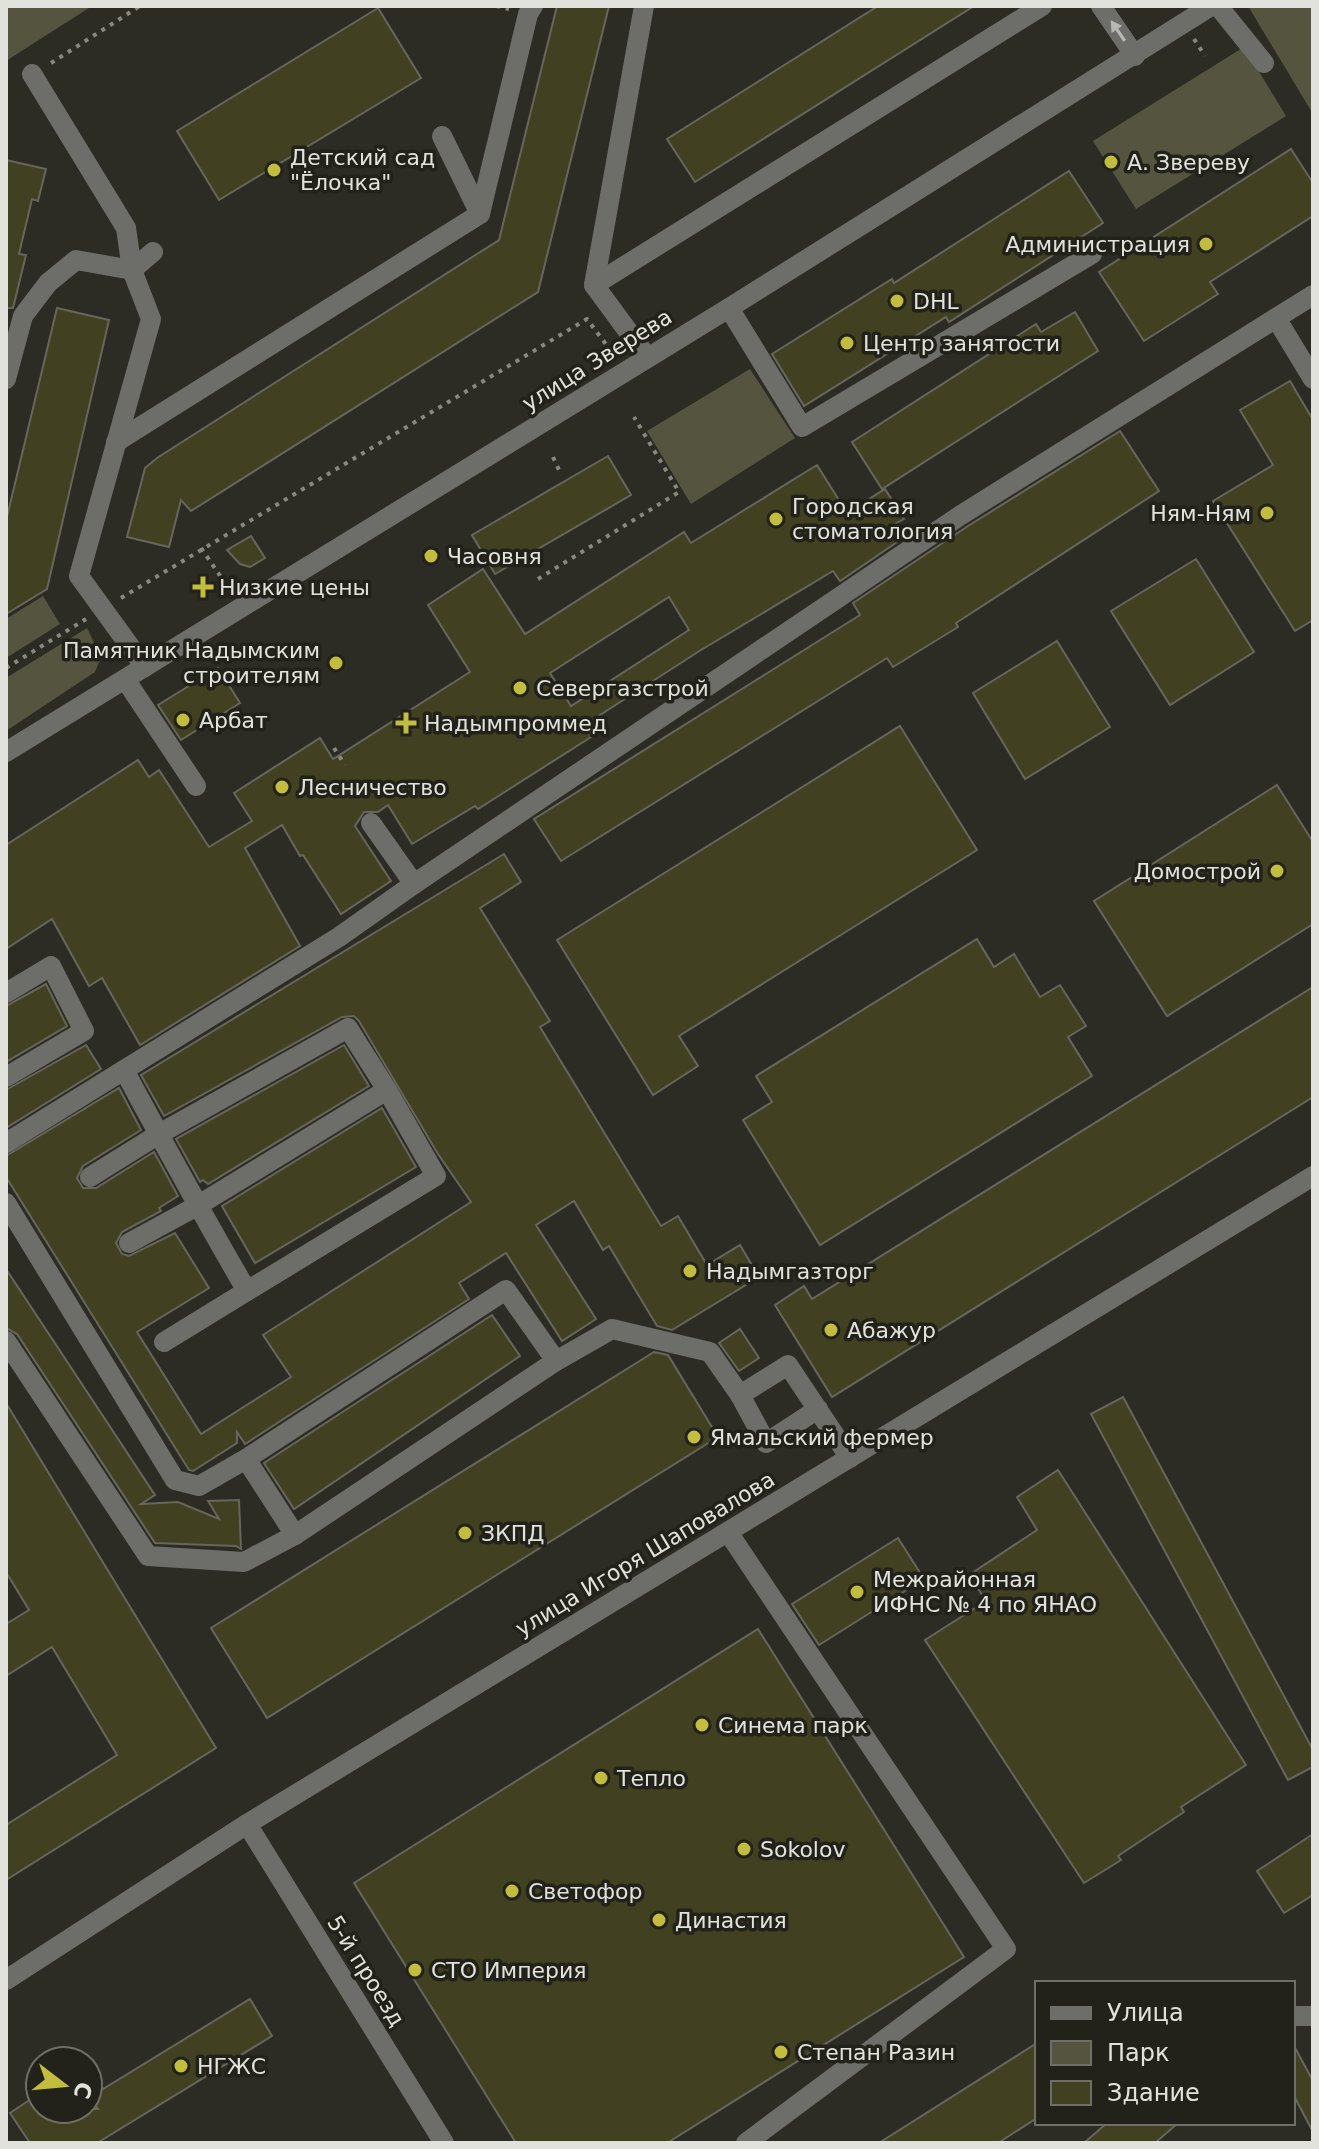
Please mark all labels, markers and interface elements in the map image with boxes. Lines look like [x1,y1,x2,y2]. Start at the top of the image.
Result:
one-way arrow [1111,20,1126,42]
place label: Детский сад "Ёлочка" [290,145,435,195]
place label: А. Звереву [1127,150,1250,175]
marker: А. Звереву [1102,153,1120,171]
marker: Детский сад "Ёлочка" [265,161,283,179]
place label: Администрация [1005,232,1190,257]
marker: Администрация [1197,235,1215,253]
place label: DHL [913,289,959,314]
marker: DHL [888,292,906,310]
street label: улица Зверева [518,304,676,416]
place label: Центр занятости [863,331,1060,356]
marker: Центр занятости [838,334,856,352]
place label: Городская стоматология [792,494,953,544]
place label: Ням-Ням [1150,501,1251,526]
marker: Ням-Ням [1258,504,1276,522]
marker: Городская стоматология [767,510,785,528]
place label: Часовня [447,544,542,569]
marker: Часовня [422,547,440,565]
place label: Низкие цены [219,575,370,600]
marker: Низкие цены [194,578,212,596]
place label: Памятник Надымским строителям [63,638,320,688]
marker: Памятник Надымским строителям [327,654,345,672]
place label: Севергазстрой [536,676,709,701]
marker: Севергазстрой [511,679,529,697]
place label: Арбат [199,708,268,733]
marker: Арбат [174,711,192,729]
place label: Надымпроммед [424,711,607,736]
marker: Надымпроммед [395,712,417,734]
place label: Лесничество [298,775,447,800]
marker: Лесничество [273,778,291,796]
place label: Домострой [1134,859,1261,884]
marker: Домострой [1268,862,1286,880]
place label: Надымгазторг [706,1259,874,1284]
marker: Надымгазторг [681,1262,699,1280]
place label: Абажур [847,1318,936,1343]
marker: Абажур [822,1321,840,1339]
place label: Ямальский фермер [710,1425,934,1450]
marker: Ямальский фермер [685,1428,703,1446]
street label: улица Игоря Шаповалова [511,1467,779,1641]
place label: ЗКПД [481,1521,544,1546]
marker: ЗКПД [456,1524,474,1542]
place label: Межрайонная ИФНС № 4 по ЯНАО [873,1567,1097,1617]
marker: Межрайонная ИФНС № 4 по ЯНАО [848,1583,866,1601]
place label: Синема парк [718,1713,868,1738]
marker: Синема парк [693,1716,711,1734]
place label: Тепло [616,1766,686,1791]
marker: Тепло [592,1769,610,1787]
place label: Sokolov [760,1837,845,1862]
marker: Sokolov [735,1840,753,1858]
place label: Светофор [528,1879,642,1904]
marker: Светофор [503,1882,521,1900]
place label: Династия [675,1908,787,1933]
street label: 5-й проезд [322,1911,410,2031]
marker: Династия [650,1911,668,1929]
place label: СТО Империя [431,1958,587,1983]
marker: СТО Империя [406,1961,424,1979]
legend [1035,1981,1295,2125]
text: Улица [1107,1999,1184,2027]
text: Парк [1107,2039,1169,2067]
place label: Степан Разин [797,2040,955,2065]
marker: Степан Разин [772,2043,790,2061]
north arrow [24,2045,104,2125]
place label: НГЖС [197,2054,266,2079]
marker: НГЖС [172,2057,190,2075]
text: С [69,2079,97,2102]
text: Здание [1107,2079,1200,2107]

